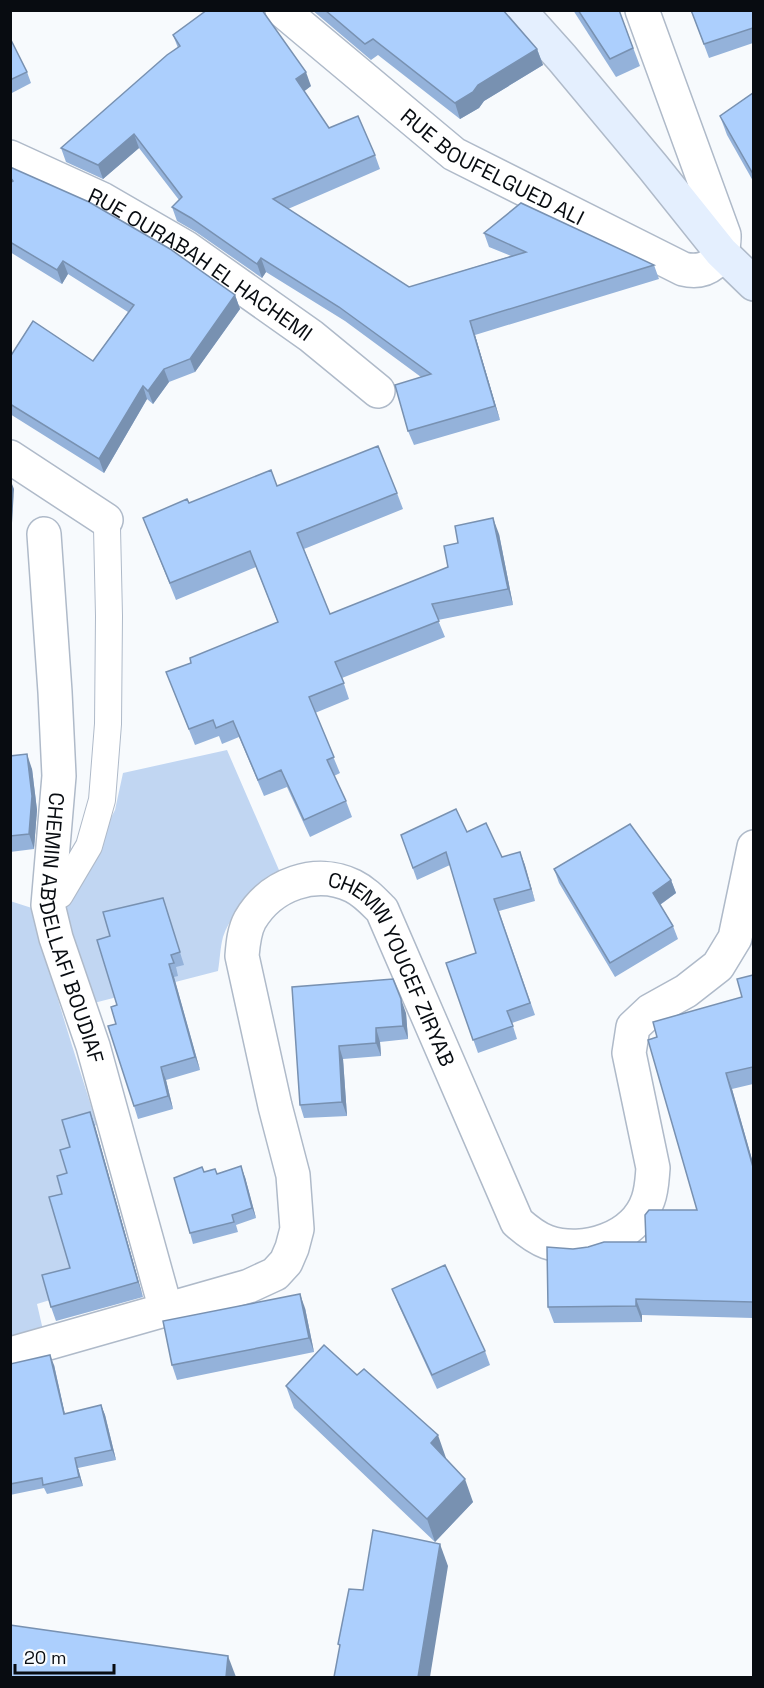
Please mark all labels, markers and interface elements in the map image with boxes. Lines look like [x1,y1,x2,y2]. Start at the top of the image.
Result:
street label: RUE BOUFELGUED ALI [396,102,589,231]
street label: RUE OURABAH EL HACHEMI [84,181,318,346]
street label: CHEMIN ABDELLAFI BOUDIAF [34,791,111,1066]
street label: CHEMIN YOUCEF ZIRYAB [326,865,461,1070]
scale bar [15,1637,114,1675]
text: 20 m [24,1646,67,1669]

